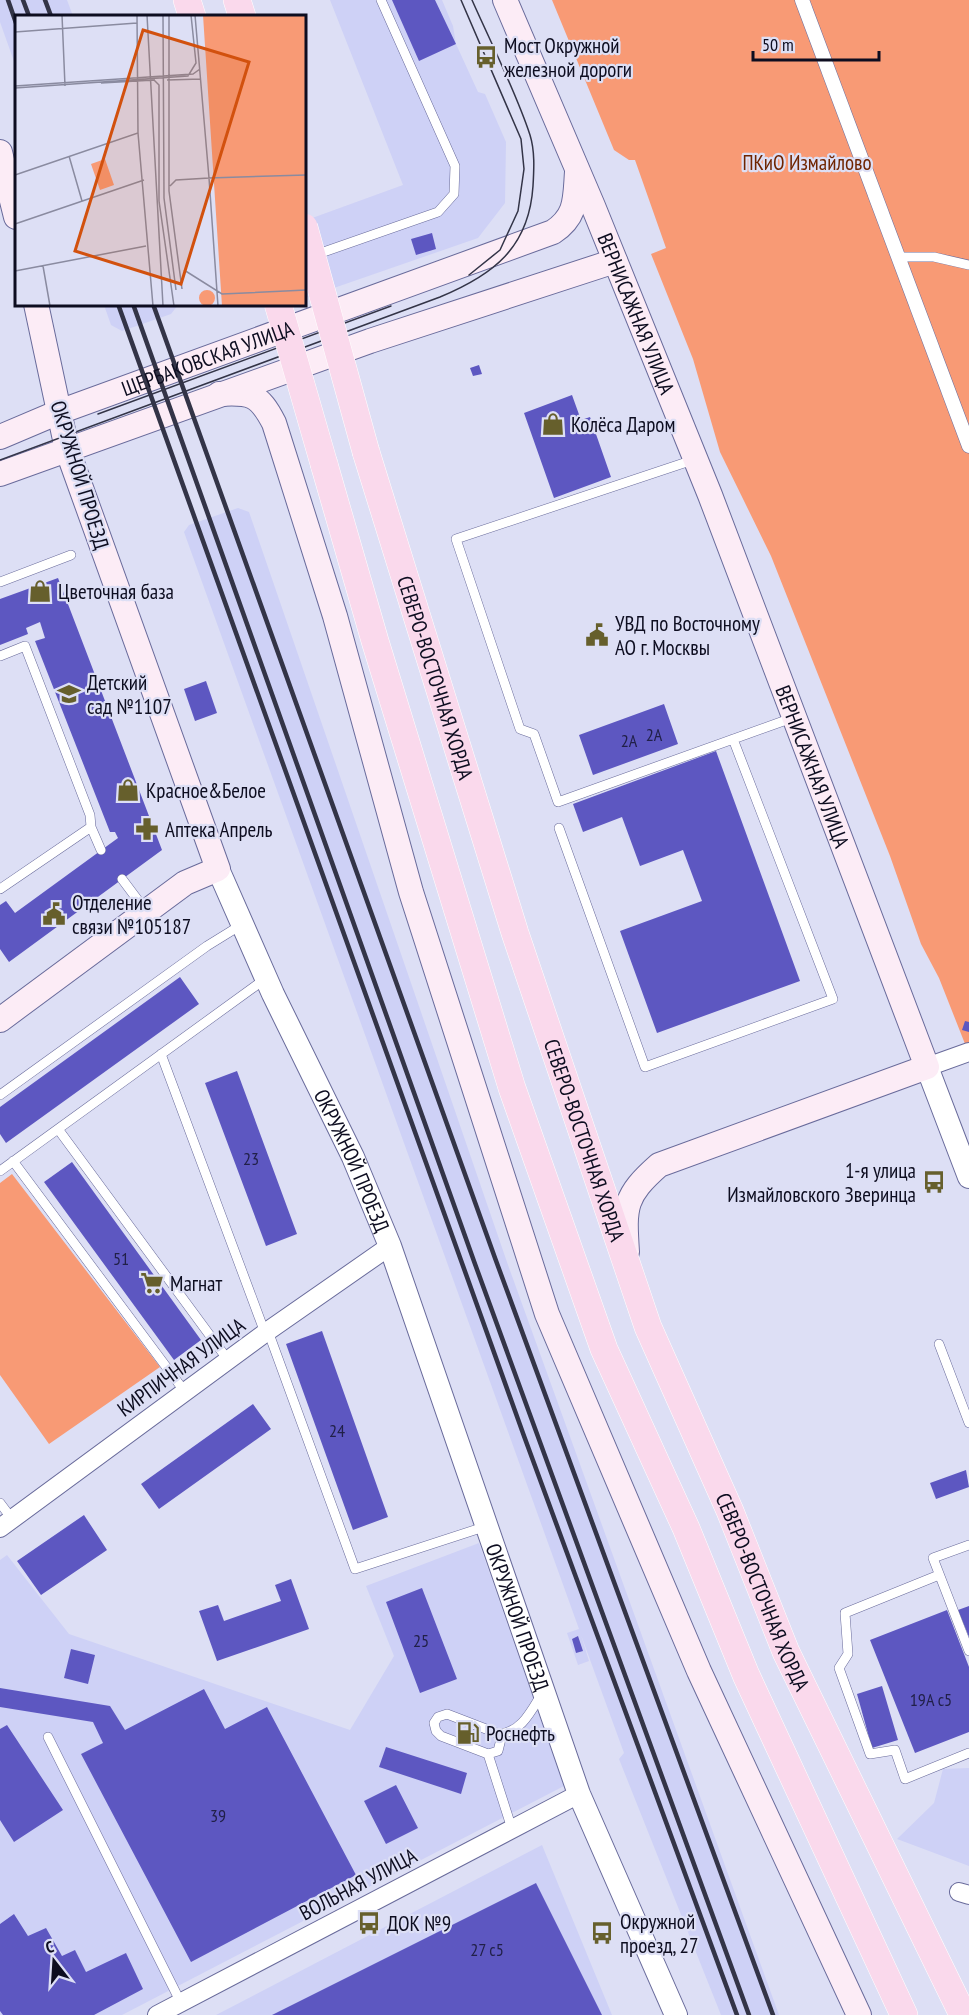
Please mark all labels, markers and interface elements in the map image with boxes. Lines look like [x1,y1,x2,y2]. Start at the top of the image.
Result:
inset map [15,15,306,306]
scale bar [753,24,879,62]
place label: Мост Окружной железной дороги [504,32,632,83]
text: 50 m [762,33,794,56]
bus stop icon: Мост Окружной железной дороги [473,44,499,70]
park label: ПКиО Измайлово [742,149,872,176]
street label: ВЕРНИСАЖНАЯ УЛИЦА [592,229,681,398]
street label: ЩЕРБАКОВСКАЯ УЛИЦА [118,314,297,402]
street label: ОКРУЖНОЙ ПРОЕЗД [45,397,115,553]
shop icon: Колёса Даром [540,411,566,437]
place label: Колёса Даром [571,411,675,438]
street label: СЕВЕРО-ВОСТОЧНАЯ ХОРДА [392,572,480,783]
shop icon: Цветочная база [27,578,53,604]
place label: Цветочная база [58,578,174,605]
place label: УВД по Восточному АО г. Москвы [615,610,760,661]
public building icon: УВД по Восточному АО г. Москвы [584,622,610,648]
place label: Детский сад №1107 [87,669,172,720]
school or university icon: Детский сад №1107 [56,681,82,707]
street label: ВЕРНИСАЖНАЯ УЛИЦА [770,681,856,851]
house number: 2А [646,723,663,746]
house number: 2А [621,729,638,752]
shop icon: Красное&Белое [115,777,141,803]
place label: Красное&Белое [146,777,266,804]
pharmacy icon: Аптека Апрель [134,816,160,842]
place label: Аптека Апрель [165,816,272,843]
place label: Отделение связи №105187 [72,889,191,940]
public building icon: Отделение связи №105187 [41,901,67,927]
street label: СЕВЕРО-ВОСТОЧНАЯ ХОРДА [538,1035,632,1245]
street label: ОКРУЖНОЙ ПРОЕЗД [308,1084,396,1236]
house number: 23 [243,1147,259,1170]
place label: 1-я улица Измайловского Зверинца [727,1157,916,1208]
bus stop icon: 1-я улица Измайловского Зверинца [921,1169,947,1195]
house number: 51 [113,1247,129,1270]
supermarket icon: Магнат [139,1270,165,1296]
place label: Магнат [170,1270,223,1297]
street label: КИРПИЧНАЯ УЛИЦА [112,1312,250,1422]
house number: 24 [329,1419,345,1442]
street label: СЕВЕРО-ВОСТОЧНАЯ ХОРДА [710,1488,816,1695]
street label: ОКРУЖНОЙ ПРОЕЗД [480,1540,556,1694]
house number: 25 [413,1629,429,1652]
house number: 19А с5 [910,1688,952,1711]
fuel station icon: Роснефть [455,1720,481,1746]
place label: Роснефть [486,1720,555,1747]
house number: 39 [210,1804,226,1827]
street label: ВОЛЬНАЯ УЛИЦА [295,1842,421,1926]
place label: Окружной проезд, 27 [620,1908,698,1959]
bus stop icon: ДОК №9 [356,1910,382,1936]
place label: ДОК №9 [387,1910,451,1937]
bus stop icon: Окружной проезд, 27 [589,1920,615,1946]
north arrow [24,1931,84,1991]
text: С [43,1936,57,1957]
house number: 27 с5 [470,1938,504,1961]

